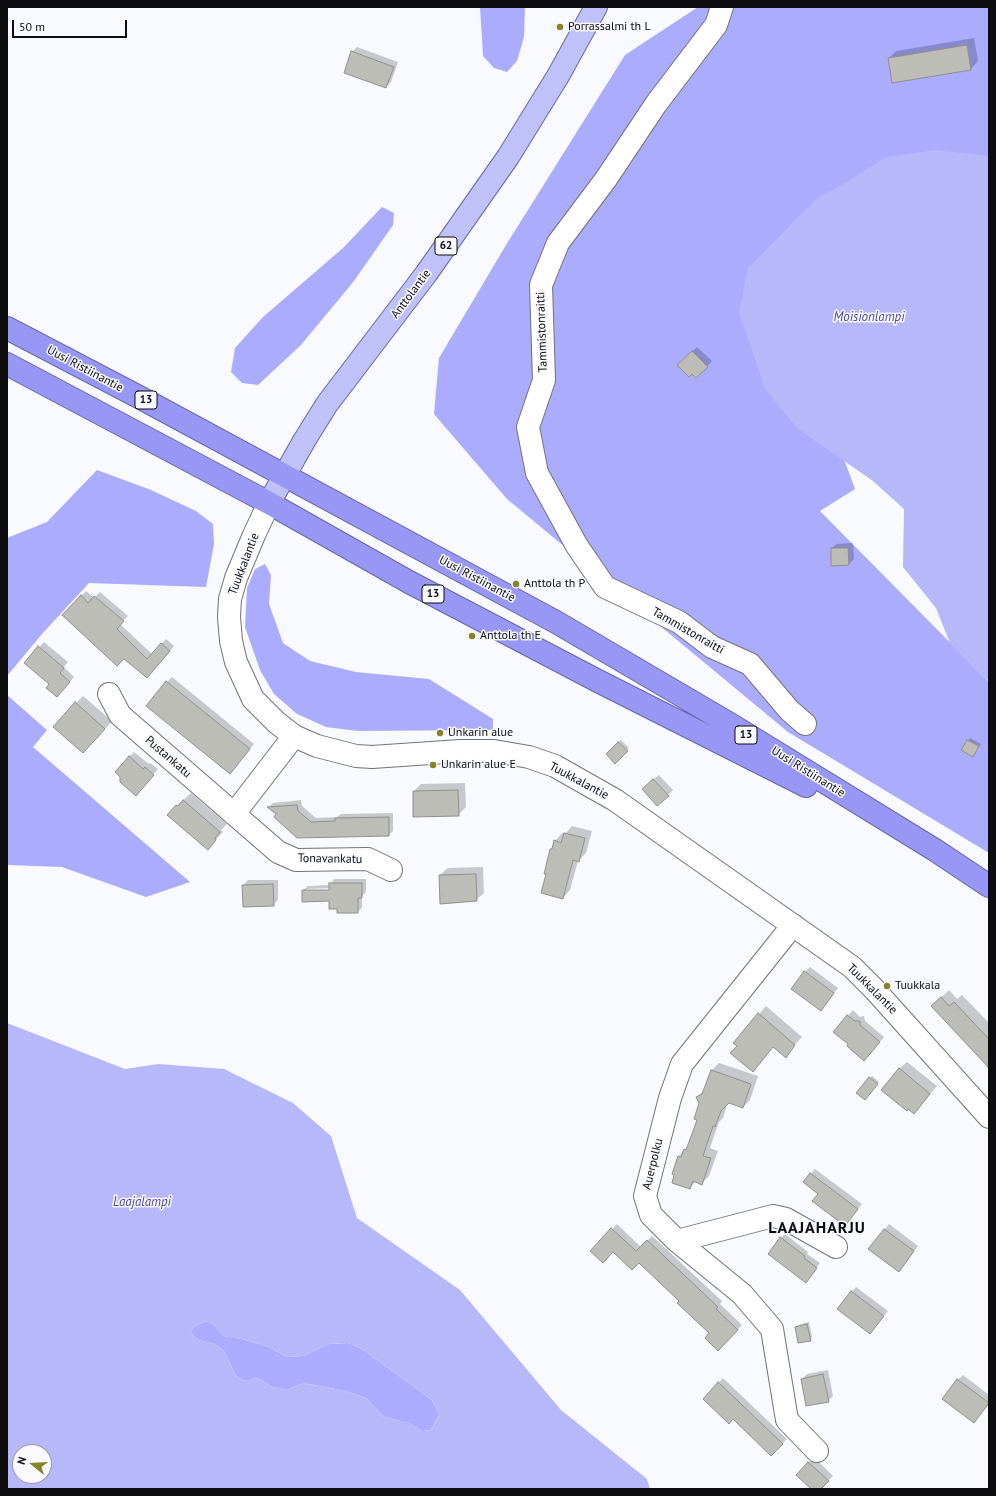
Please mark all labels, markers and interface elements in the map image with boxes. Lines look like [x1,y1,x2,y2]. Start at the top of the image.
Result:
scale bar [14,12,129,38]
text: 50 m [19,19,45,34]
place label: Porrassalmi th L [568,20,651,34]
marker: Porrassalmi th L [555,22,565,32]
road number: 62 [435,237,457,255]
street label: Anttolantie [388,267,434,321]
street label: Tammistonraitti [533,291,551,373]
water label: Moisionlampi [833,309,905,325]
street label: Uusi Ristiinantie [44,343,126,395]
road number: 13 [135,391,157,409]
street label: Tuukkalantie [226,531,262,597]
street label: Uusi Ristiinantie [436,553,518,605]
place label: Anttola th P [524,577,585,591]
marker: Anttola th P [511,579,521,589]
road number: 13 [422,585,444,603]
street label: Tammistonraitti [649,605,727,657]
place label: Anttola th E [480,629,541,643]
marker: Anttola th E [467,631,477,641]
place label: Unkarin alue [448,726,513,740]
road number: 13 [735,726,757,744]
marker: Unkarin alue [435,728,445,738]
street label: Pustankatu [142,733,194,781]
street label: Uusi Ristiinantie [769,744,847,800]
place label: Unkarin alue E [441,758,516,772]
street label: Tuukkalantie [547,759,611,803]
marker: Unkarin alue E [428,760,438,770]
street label: Tonavankatu [298,851,362,867]
street label: Tuukkalantie [844,961,900,1017]
place label: Tuukkala [895,979,940,993]
marker: Tuukkala [882,981,892,991]
street label: Auerpolku [640,1137,666,1191]
water label: Laajalampi [113,1194,171,1210]
district label: LAAJAHARJU [768,1218,866,1238]
north arrow [12,1444,52,1484]
text: N [14,1455,29,1466]

